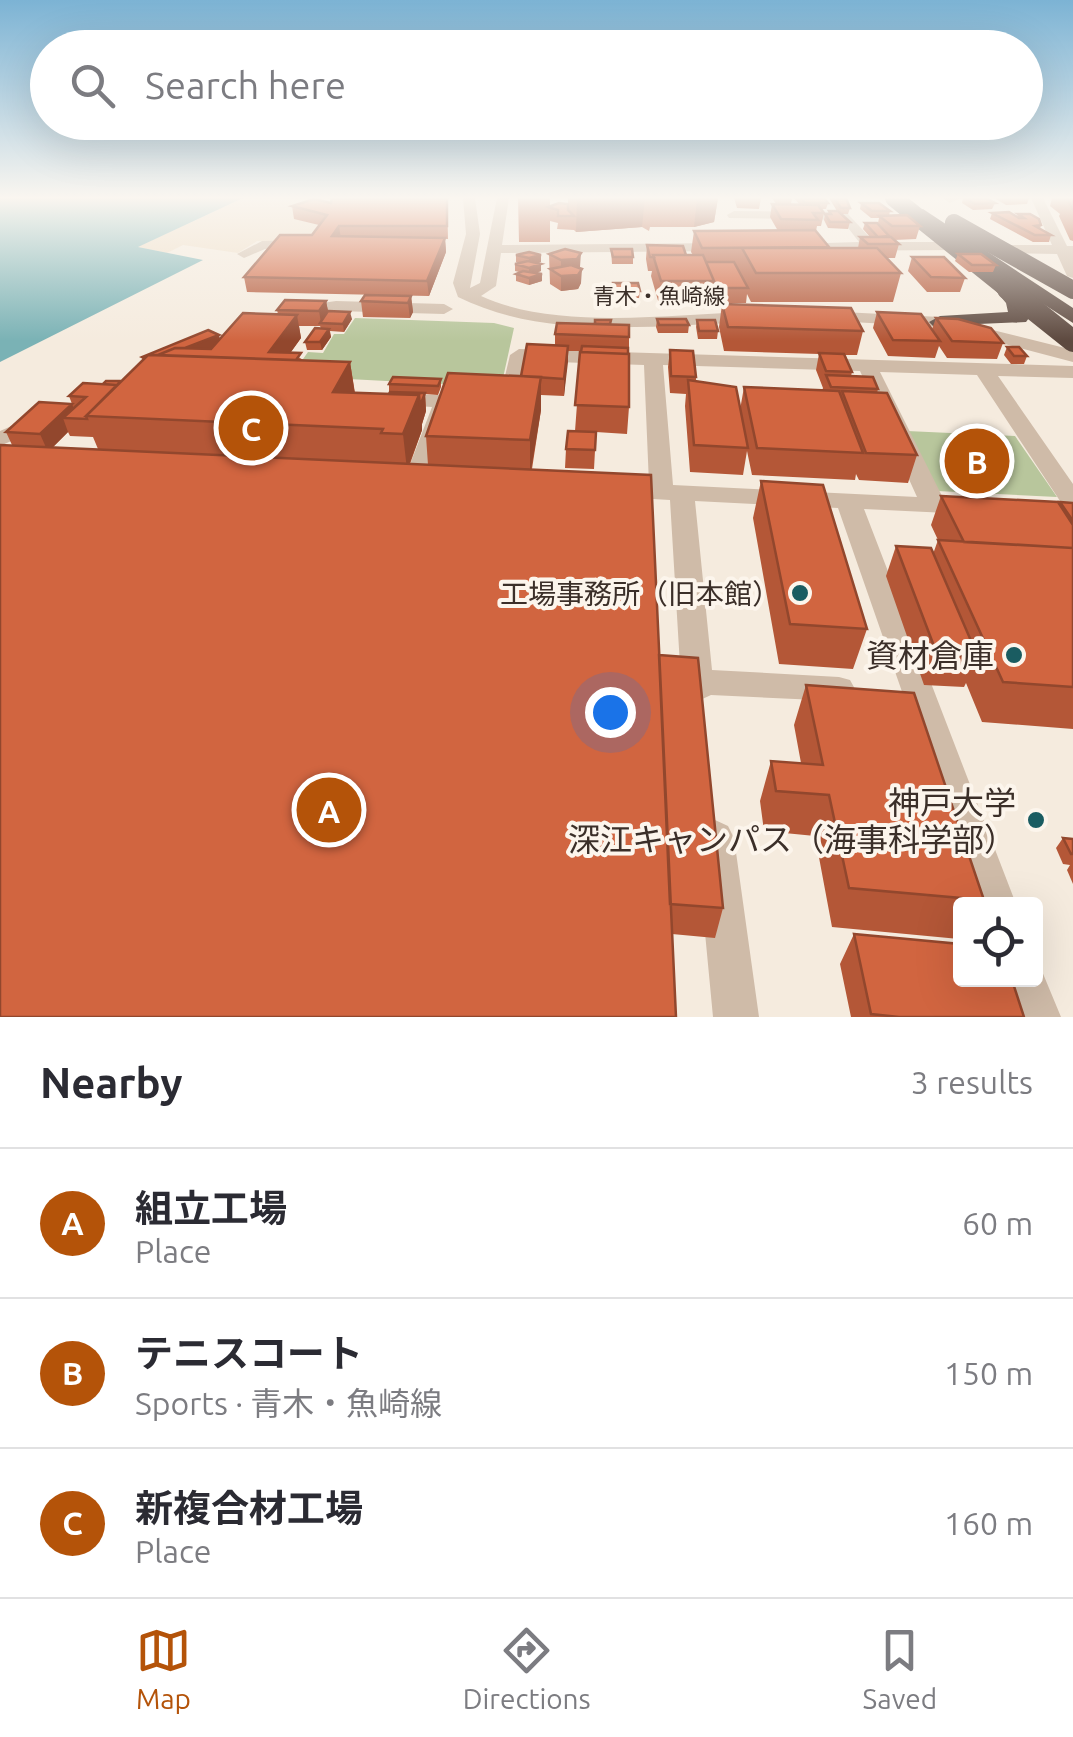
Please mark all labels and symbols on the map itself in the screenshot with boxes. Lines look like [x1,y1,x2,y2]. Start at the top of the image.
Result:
street label: 青木・魚崎線 [593,283,725,308]
pin: C [218,390,284,466]
pin: B [944,424,1010,498]
place label: 工場事務所（旧本館） [500,578,780,609]
marker: 工場事務所（旧本館） [789,582,811,604]
place label: 資材倉庫 [866,637,994,673]
marker: 資材倉庫 [1003,644,1025,666]
your location [585,687,636,738]
pin: A [296,772,362,848]
place label: 神戸大学 深江キャンパス（海事科学部） [568,784,1016,857]
marker: 神戸大学 深江キャンパス（海事科学部） [1025,809,1047,831]

